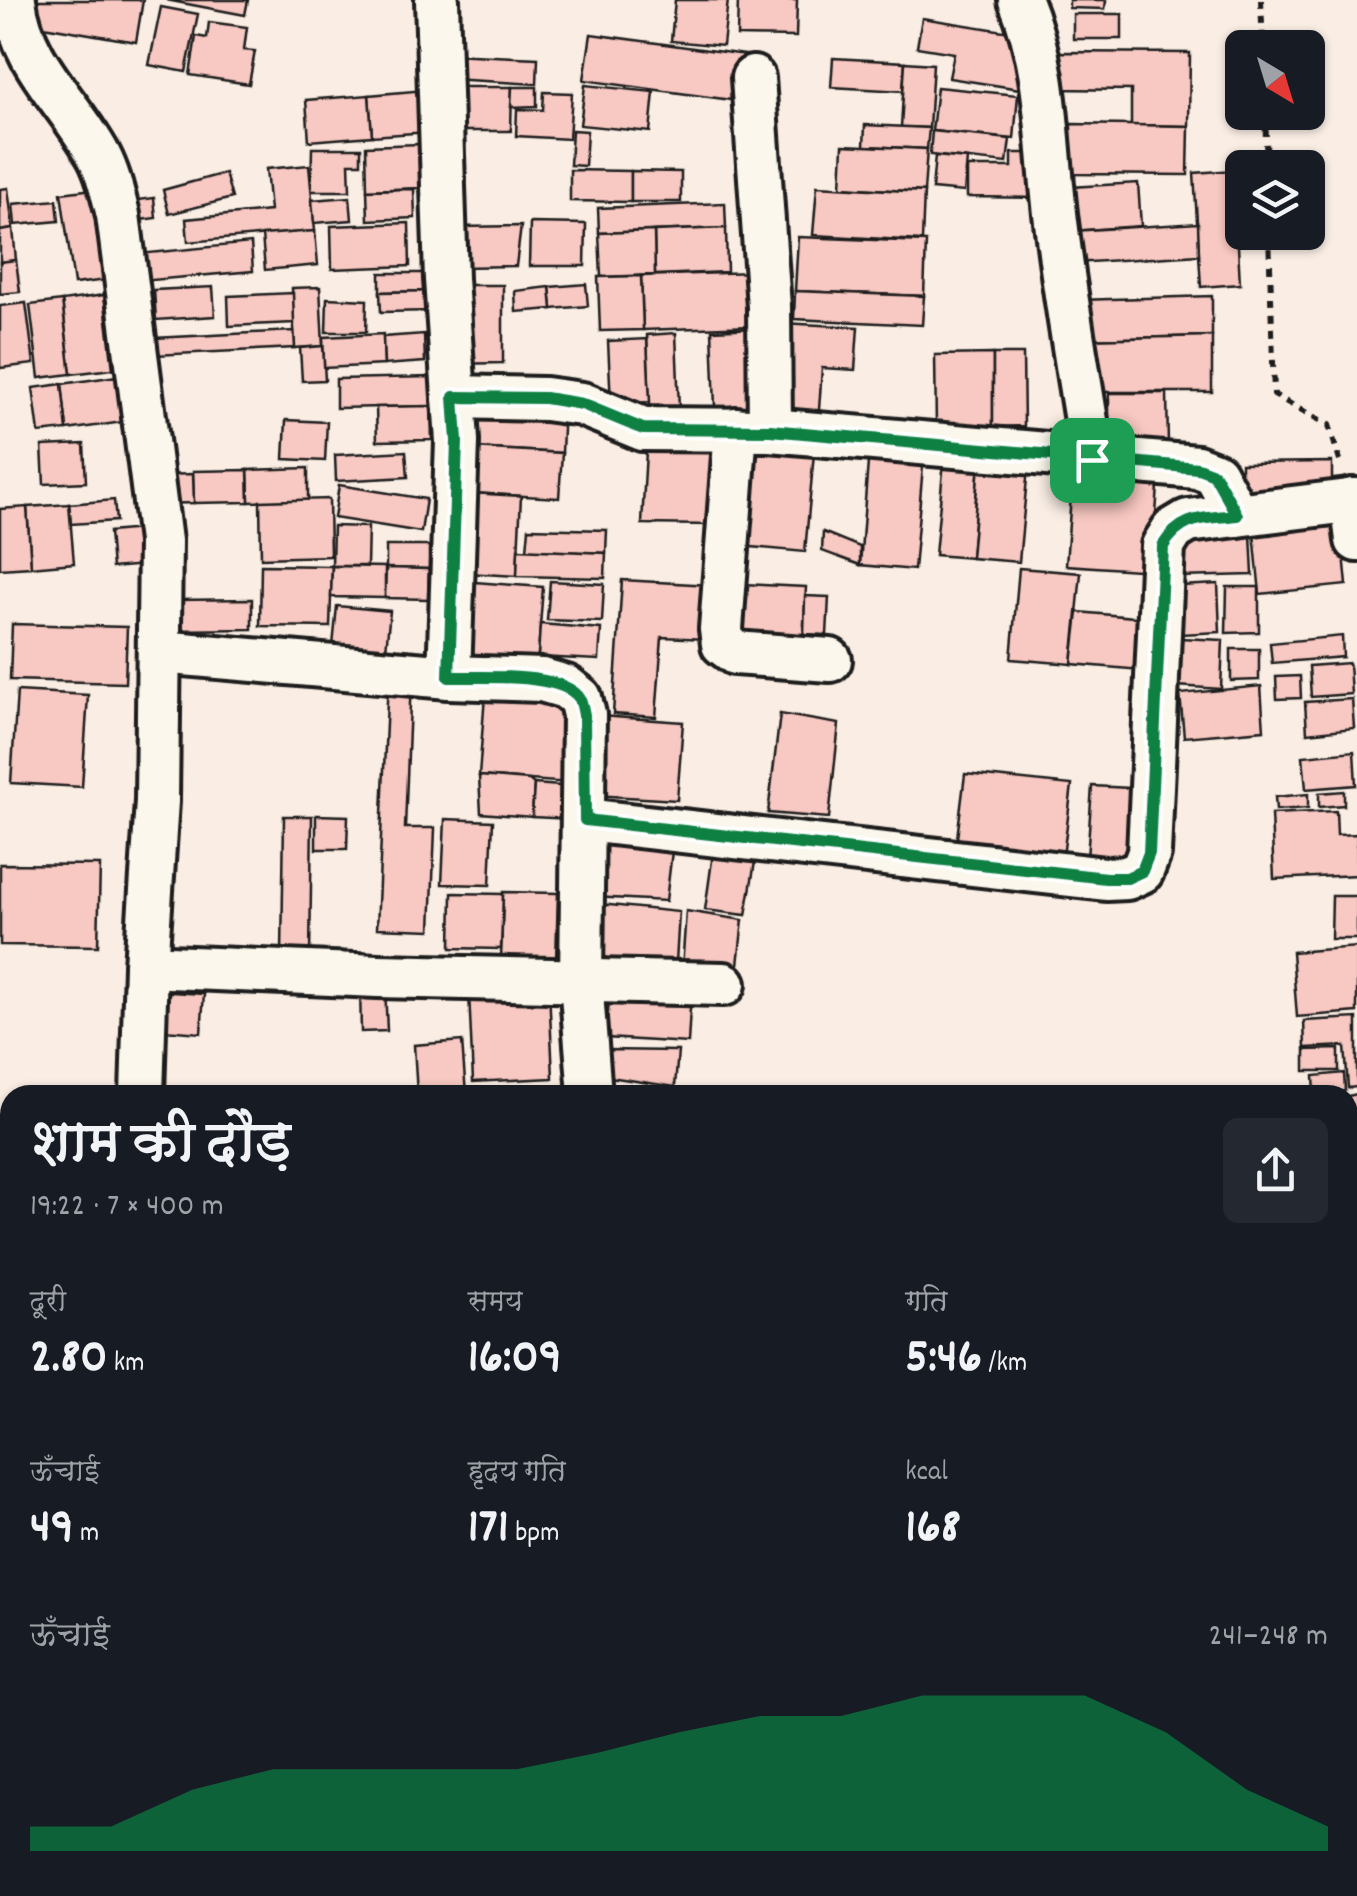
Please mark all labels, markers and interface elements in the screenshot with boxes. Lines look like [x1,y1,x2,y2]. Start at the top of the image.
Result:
north arrow [1225,30,1325,130]
map controls [1225,30,1325,250]
button: layers [1225,150,1325,250]
pin [1050,418,1135,503]
icon: arrive [1065,433,1120,488]
text: शाम की दौड़ [30,1108,291,1187]
button: share [1223,1118,1328,1223]
text: 19:22 · 7 × 400 m [30,1185,224,1231]
text: दूरी [30,1284,66,1324]
text: समय [468,1284,522,1324]
text: गति [905,1284,948,1324]
text: 2.80 [30,1324,107,1396]
text: 16:09 [468,1324,562,1396]
text: 5:46 [905,1324,982,1396]
text: km [107,1345,145,1385]
text: /km [982,1345,1027,1385]
text: ऊँचाई [30,1454,100,1494]
text: हृदय गति [468,1454,566,1494]
text: kcal [905,1454,948,1494]
text: 49 [30,1494,74,1566]
text: 171 [468,1494,509,1566]
text: 168 [905,1494,961,1566]
text: m [74,1515,99,1555]
text: bpm [509,1515,559,1555]
text: ऊँचाई [30,1615,110,1661]
text: 241–248 m [1208,1615,1328,1661]

